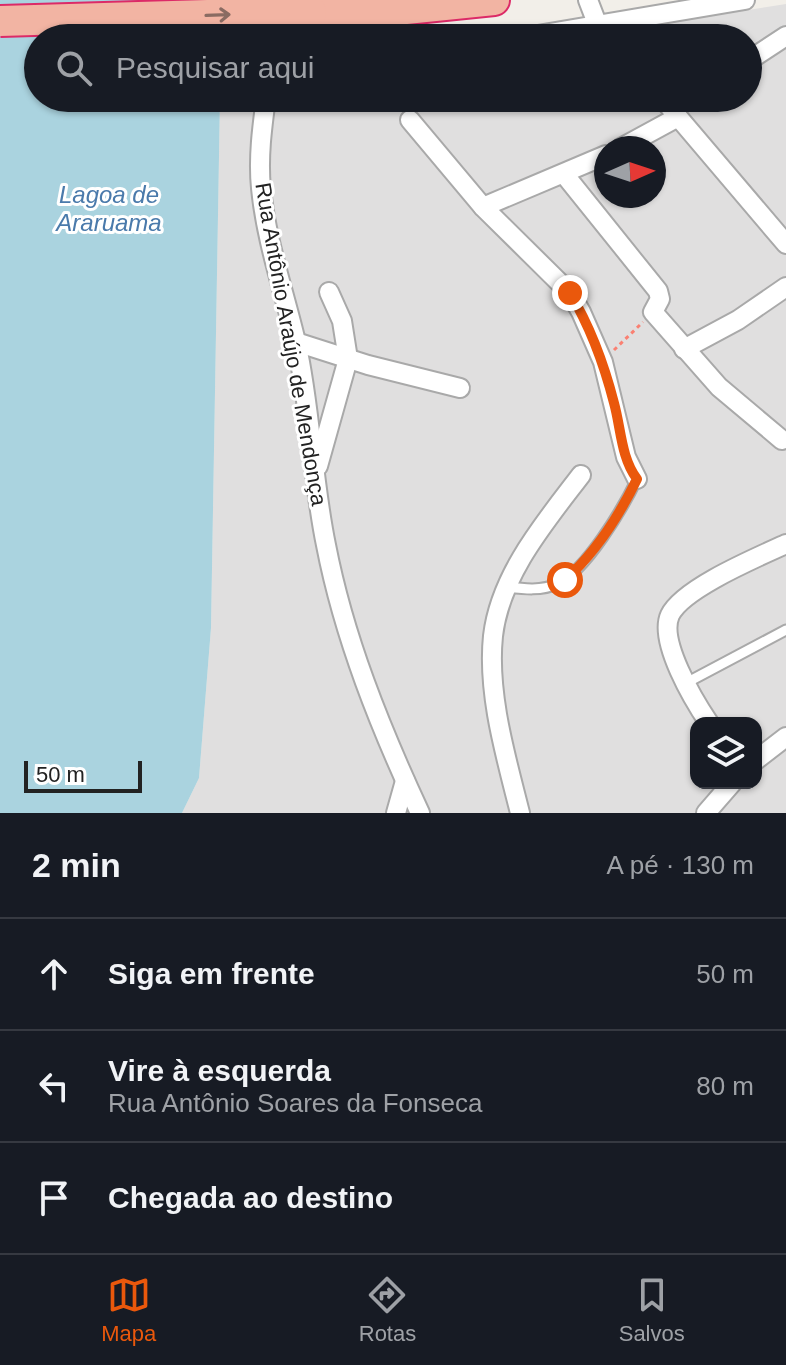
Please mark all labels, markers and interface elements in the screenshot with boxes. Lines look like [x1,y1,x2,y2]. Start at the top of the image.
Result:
one-way arrow [204,7,231,23]
search box [24,24,762,112]
icon: search [52,46,96,90]
text: Pesquisar aqui [116,51,314,84]
north arrow [594,136,666,208]
street label: Rua Antônio Araújo de Mendonça [250,180,332,508]
water label: Lagoa de Araruama [54,181,162,236]
route end [552,275,588,311]
route start [547,562,583,598]
map controls [690,717,762,789]
button: layers [690,717,762,789]
scale bar [24,757,142,793]
text: 50 m [36,762,85,787]
text: 2 min [32,846,121,884]
text: A pé · 130 m [607,850,754,880]
icon: ahead [32,952,76,996]
text: Siga em frente [108,957,315,990]
text: 50 m [696,959,754,989]
text: Vire à esquerda [108,1054,331,1087]
icon: left [32,1064,76,1108]
text: 80 m [696,1071,754,1101]
text: Rua Antônio Soares da Fonseca [108,1088,482,1118]
icon: arrive [32,1176,76,1220]
text: Chegada ao destino [108,1181,393,1214]
tab: Mapa [101,1273,156,1347]
tab: Rotas [359,1273,416,1347]
tab: Salvos [619,1273,685,1347]

